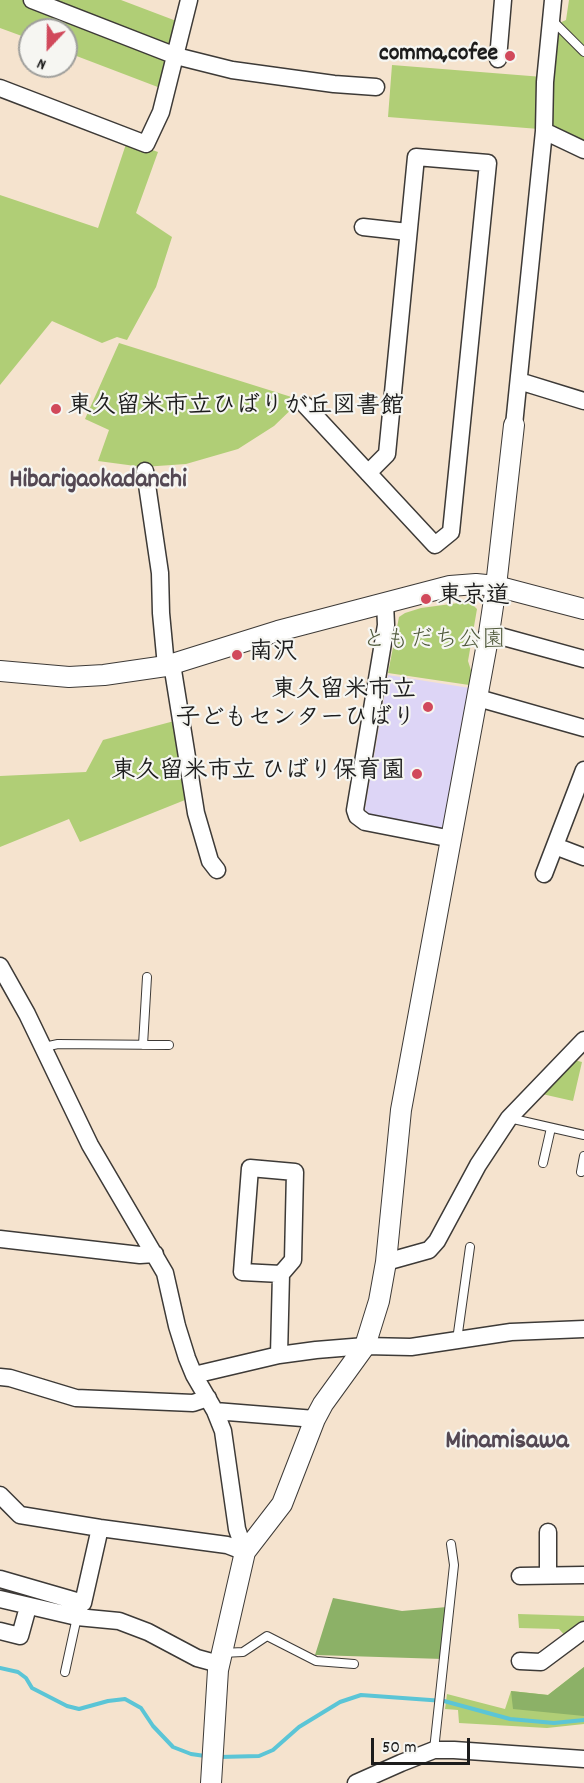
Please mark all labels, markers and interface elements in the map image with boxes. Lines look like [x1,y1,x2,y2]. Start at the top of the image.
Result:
north arrow [18,18,78,78]
place label: comma,cofee [379,42,498,70]
marker: comma,cofee [503,49,517,63]
text: N [34,51,50,75]
place label: 東久留米市立ひばりが丘図書館 [68,395,404,423]
marker: 東久留米市立ひばりが丘図書館 [49,402,63,416]
district label: Hibarigaokadanchi [9,466,187,498]
place label: 東京道 [438,585,510,613]
marker: 東京道 [419,592,433,606]
park label: ともだち公園 [362,629,506,657]
place label: 南沢 [249,641,297,669]
marker: 南沢 [230,648,244,662]
place label: 東久留米市立 子どもセンターひばり [176,679,416,735]
marker: 東久留米市立 子どもセンターひばり [421,700,435,714]
place label: 東久留米市立 ひばり保育園 [112,760,405,788]
marker: 東久留米市立 ひばり保育園 [410,767,424,781]
district label: Minamisawa [445,1427,569,1459]
scale bar [374,1726,473,1764]
text: 50 m [382,1736,417,1761]

